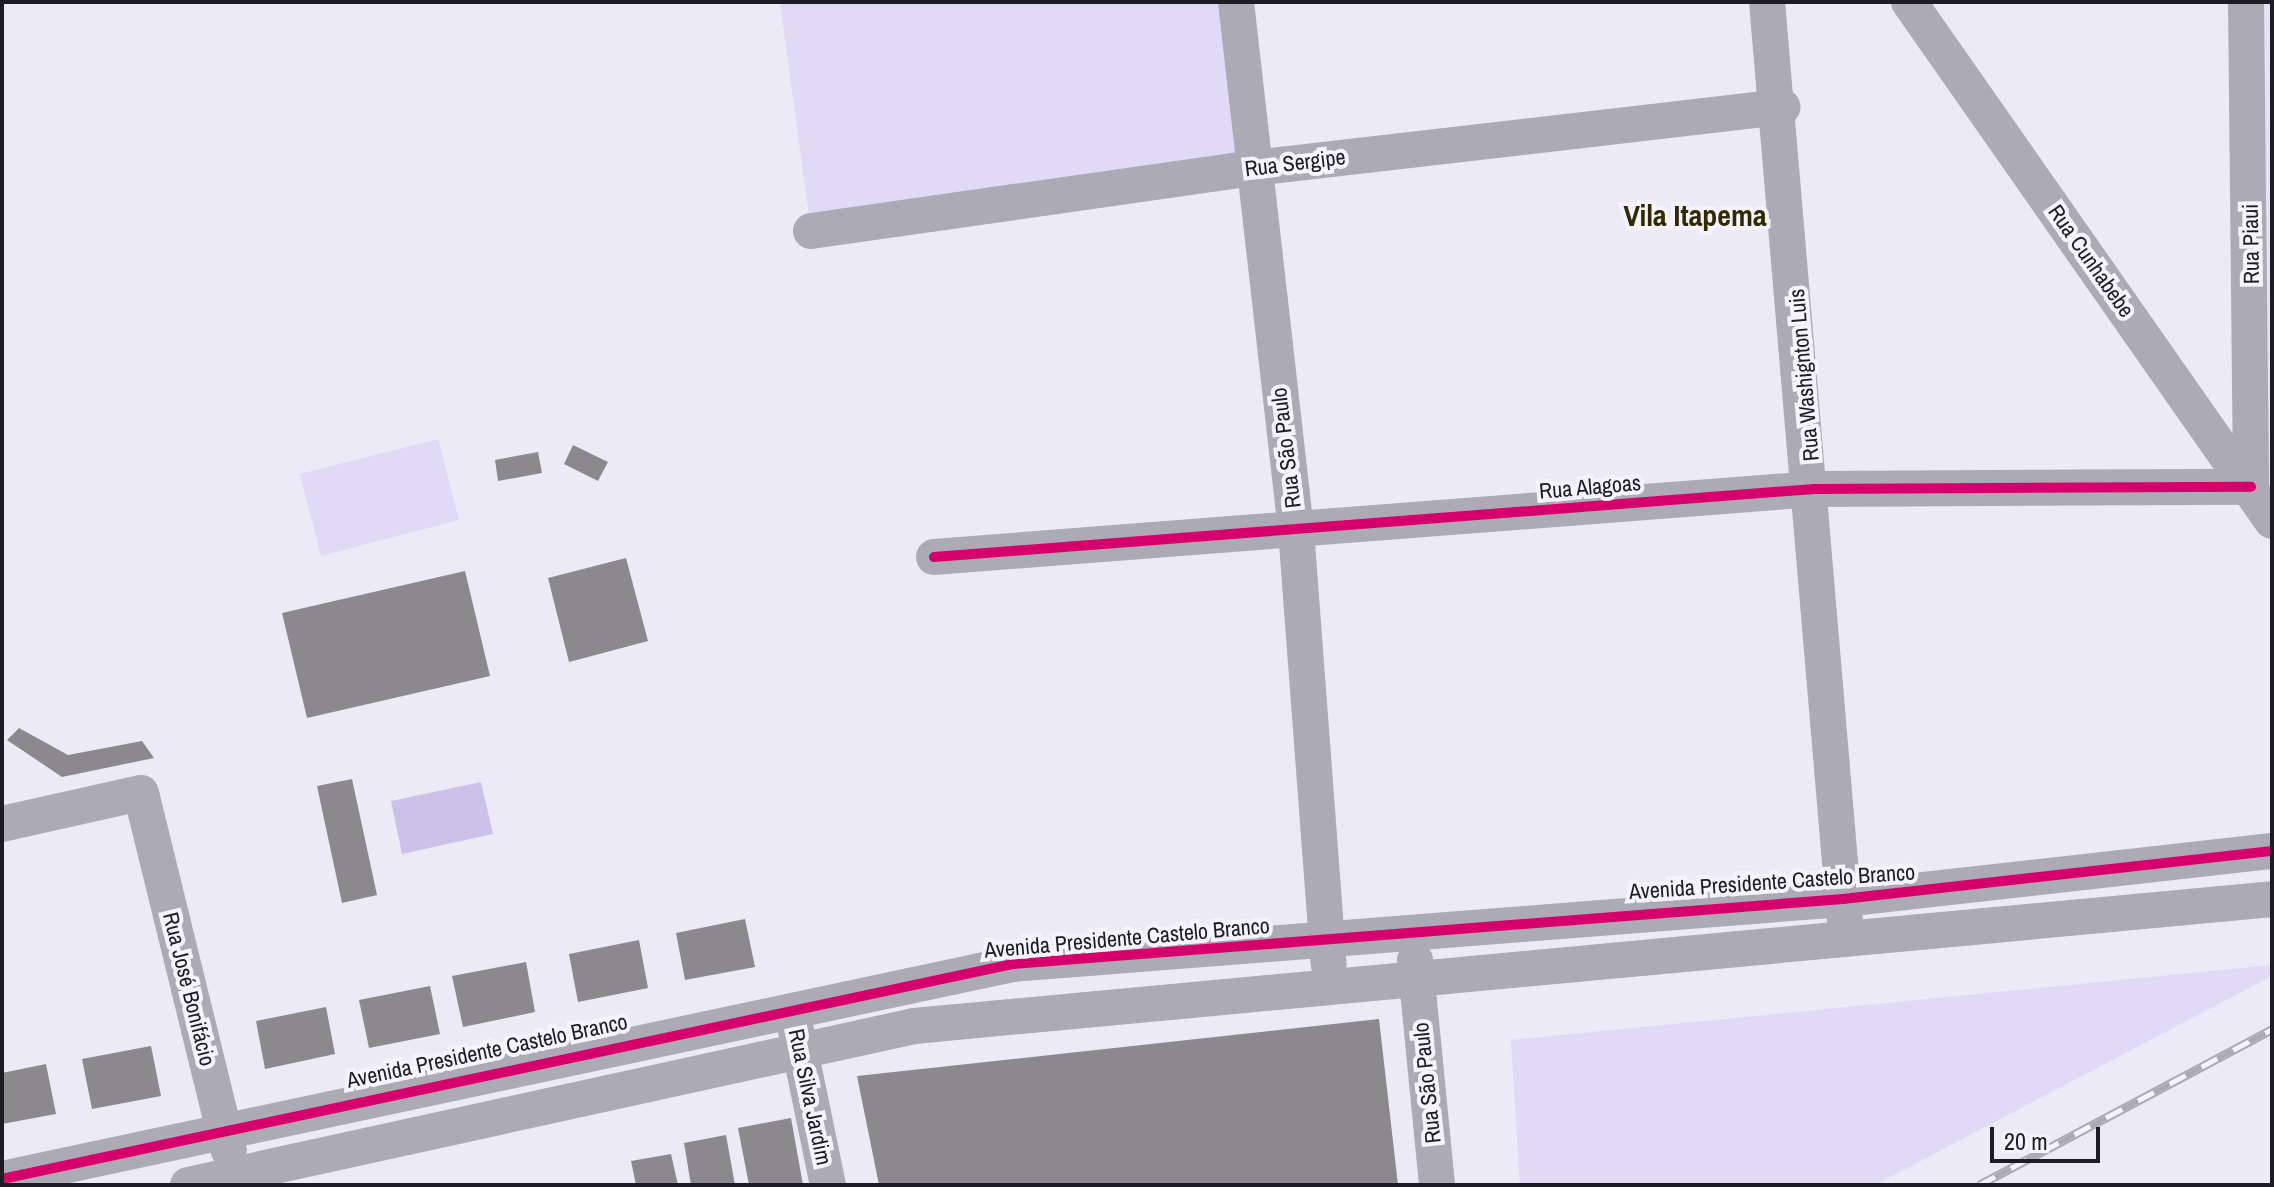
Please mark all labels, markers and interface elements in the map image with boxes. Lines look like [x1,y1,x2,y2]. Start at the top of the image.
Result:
street label: Rua Sergipe [1243,144,1347,182]
district label: Vila Itapema [1623,197,1767,233]
street label: Rua Cunhabebe [2043,200,2139,322]
street label: Rua Piaui [2237,204,2265,284]
street label: Rua Washignton Luis [1783,288,1825,462]
street label: Rua São Paulo [1266,386,1306,510]
street label: Rua Alagoas [1537,469,1643,505]
street label: Avenida Presidente Castelo Branco [1628,859,1916,905]
street label: Rua José Bonifácio [157,909,221,1069]
street label: Avenida Presidente Castelo Branco [983,912,1271,964]
street label: Avenida Presidente Castelo Branco [344,1008,630,1094]
street label: Rua São Paulo [1408,1021,1446,1145]
street label: Rua Silva Jardim [783,1027,837,1167]
scale bar [1994,1111,2104,1161]
text: 20 m [2004,1125,2048,1157]

